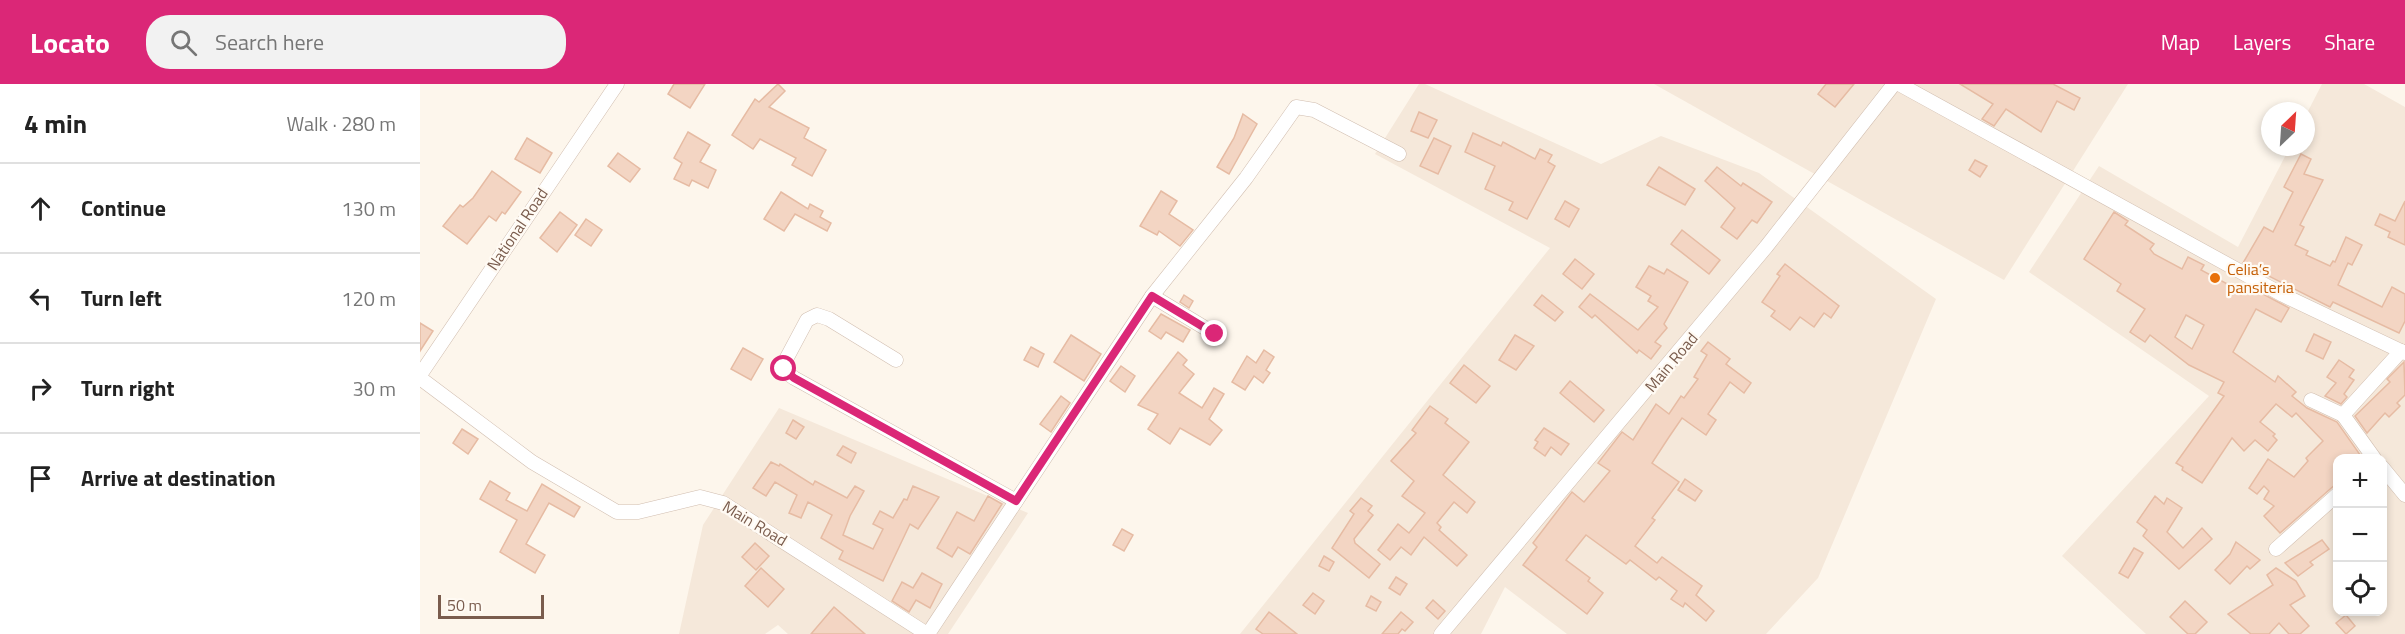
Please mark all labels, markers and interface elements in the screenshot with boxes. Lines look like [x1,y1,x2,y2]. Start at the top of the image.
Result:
search box [146,15,566,69]
text: Locato [30,21,110,64]
text: Search here [215,25,324,59]
icon: search [167,26,200,59]
text: Map [2161,26,2200,58]
text: Layers [2233,26,2291,58]
text: Share [2324,26,2375,58]
north arrow [2261,102,2315,156]
text: 4 min [24,104,87,143]
text: Walk · 280 m [287,108,396,139]
street label: National Road [481,183,553,275]
text: Continue [81,191,166,225]
icon: ahead [24,192,57,225]
text: 130 m [341,193,396,224]
place label: Celia’s pansiteria [2227,257,2294,299]
marker: Celia’s pansiteria [2208,271,2222,285]
text: Turn left [81,281,162,315]
icon: left [24,282,57,315]
text: 120 m [341,283,396,314]
route end [1201,320,1227,346]
street label: Main Road [1639,327,1703,397]
route start [770,355,796,381]
text: Turn right [81,371,175,405]
icon: right [24,372,57,405]
text: 30 m [352,373,396,404]
map controls [2333,454,2387,616]
button: + [2333,454,2387,508]
text: Arrive at destination [81,461,276,495]
icon: arrive [24,462,57,495]
street label: Main Road [718,494,792,552]
button: − [2333,508,2387,562]
button: locate [2333,562,2387,616]
scale bar [438,592,544,620]
text: 50 m [447,593,482,617]

